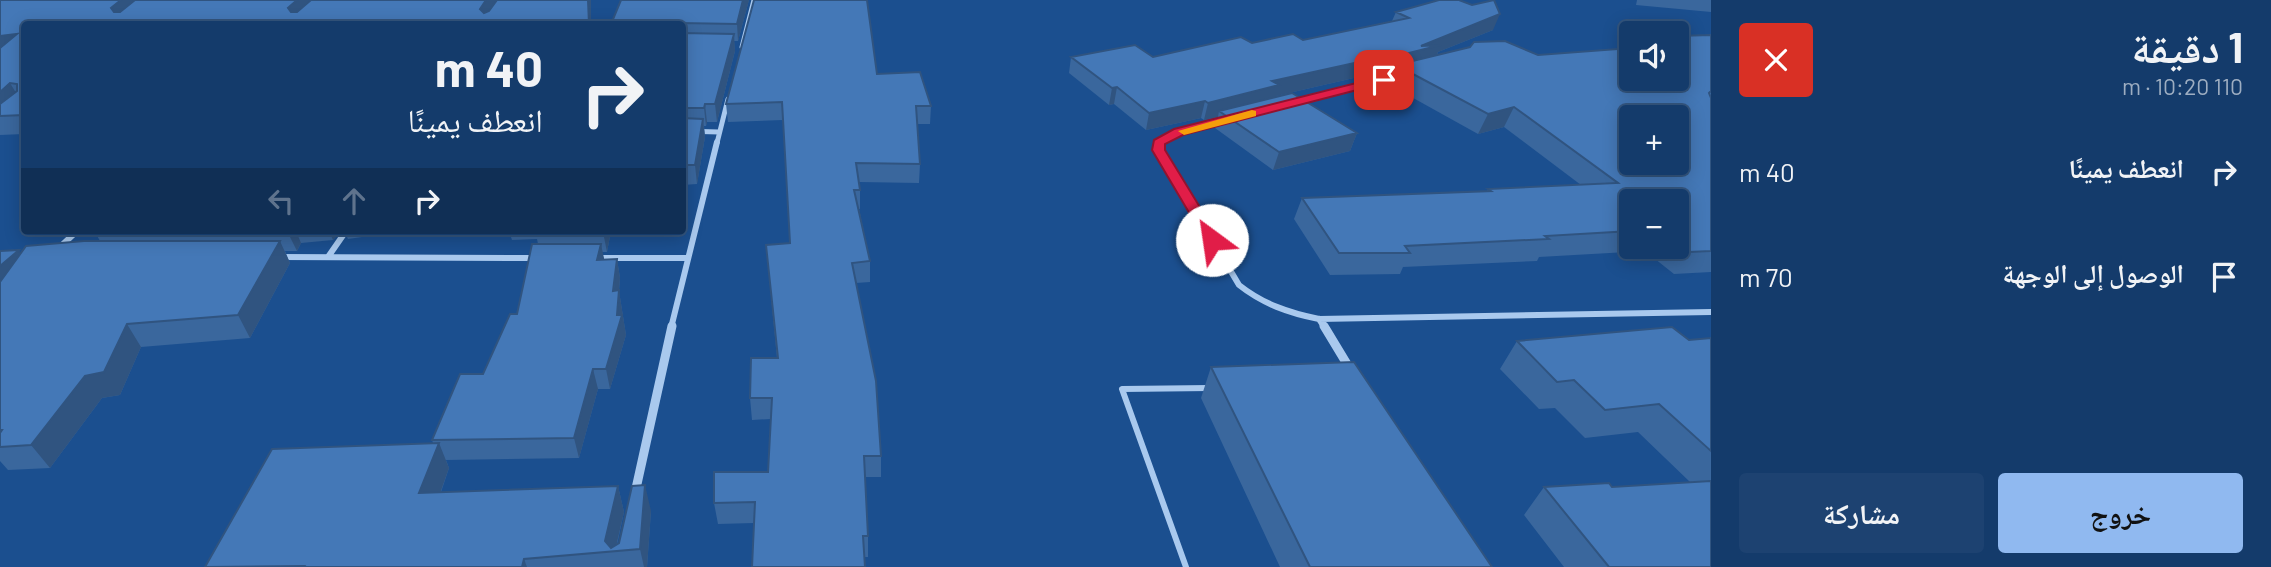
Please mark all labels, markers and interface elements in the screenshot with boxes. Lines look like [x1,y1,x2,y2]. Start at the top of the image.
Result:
map controls [1619,21,1689,259]
button: sound [1619,21,1689,91]
text: 1 دقيقة [2132,21,2243,71]
button: close [1739,23,1813,97]
text: 40 m [435,38,543,97]
icon: right [567,49,658,140]
pin [1354,50,1414,110]
icon: arrive [1365,61,1403,99]
text: 110 m · 10:20 [2122,72,2243,100]
text: انعطف يمينًا [408,100,543,138]
button: + [1619,105,1689,175]
text: انعطف يمينًا [2069,152,2184,183]
icon: right [2205,153,2243,191]
text: 40 m [1739,156,1795,187]
icon: left [262,182,300,220]
icon: ahead [335,182,373,220]
icon: right [408,182,446,220]
button: − [1619,189,1689,259]
position arrow [1175,203,1249,277]
text: الوصول إلى الوجهة [2003,257,2184,288]
icon: arrive [2205,258,2243,296]
text: 70 m [1739,261,1793,292]
button: مشاركة [1739,473,1984,553]
button: خروج [1998,473,2243,553]

